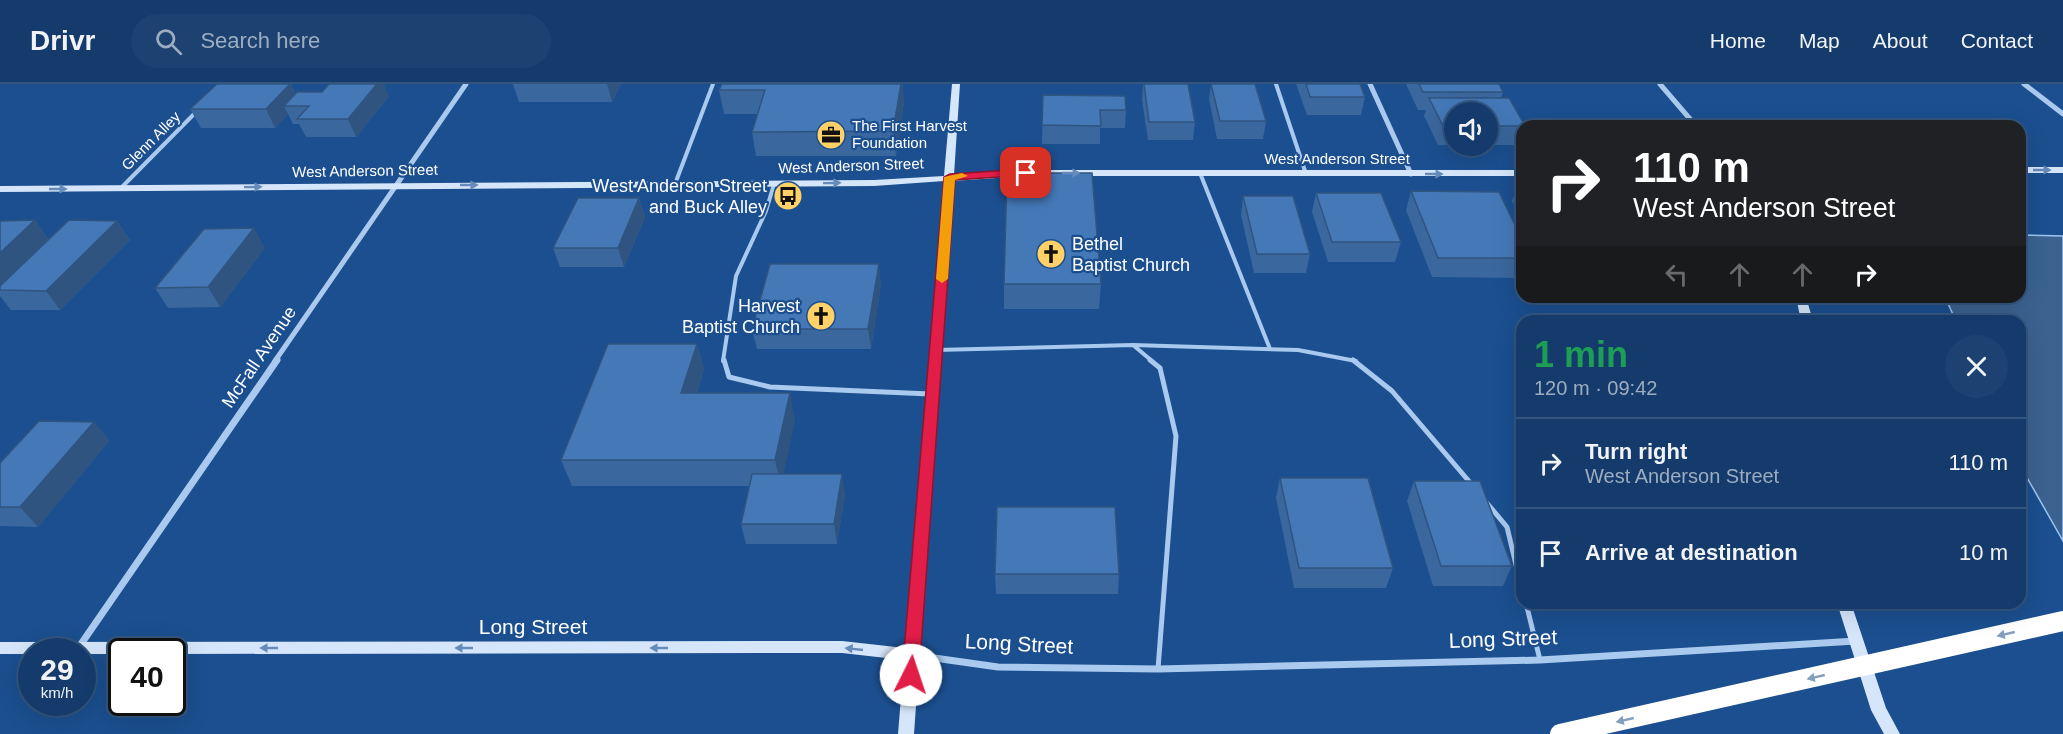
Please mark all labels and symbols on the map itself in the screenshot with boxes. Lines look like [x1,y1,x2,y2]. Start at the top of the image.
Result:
street label: Glenn Alley [118,107,184,173]
place label: The First Harvest Foundation [852,117,968,151]
office icon: The First Harvest Foundation [815,119,847,151]
pin [1000,147,1051,198]
street label: West Anderson Street [1264,150,1411,167]
street label: West Anderson Street [778,154,925,177]
street label: West Anderson Street [292,161,439,180]
one-way arrow [2032,165,2051,175]
one-way arrow [1062,168,1081,178]
one-way arrow [1425,169,1444,179]
place label: West Anderson Street and Buck Alley [592,176,767,217]
one-way arrow [823,178,842,188]
one-way arrow [460,180,479,190]
bus stop icon: West Anderson Street and Buck Alley [772,180,804,212]
one-way arrow [244,182,263,192]
one-way arrow [49,184,68,194]
place label: Bethel Baptist Church [1072,234,1190,275]
church icon: Bethel Baptist Church [1035,238,1067,270]
place label: Harvest Baptist Church [682,296,800,337]
church icon: Harvest Baptist Church [805,300,837,332]
street label: McFall Avenue [218,303,300,411]
street label: Long Street [479,615,587,638]
street label: Long Street [1448,625,1558,652]
street label: Long Street [964,629,1074,658]
one-way arrow [1996,630,2015,639]
speed limit sign: 40 [108,638,186,716]
one-way arrow [259,643,278,653]
one-way arrow [454,643,473,653]
one-way arrow [649,643,668,653]
position arrow [879,643,943,707]
one-way arrow [844,644,863,654]
one-way arrow [1807,673,1825,683]
one-way arrow [1616,715,1635,725]

